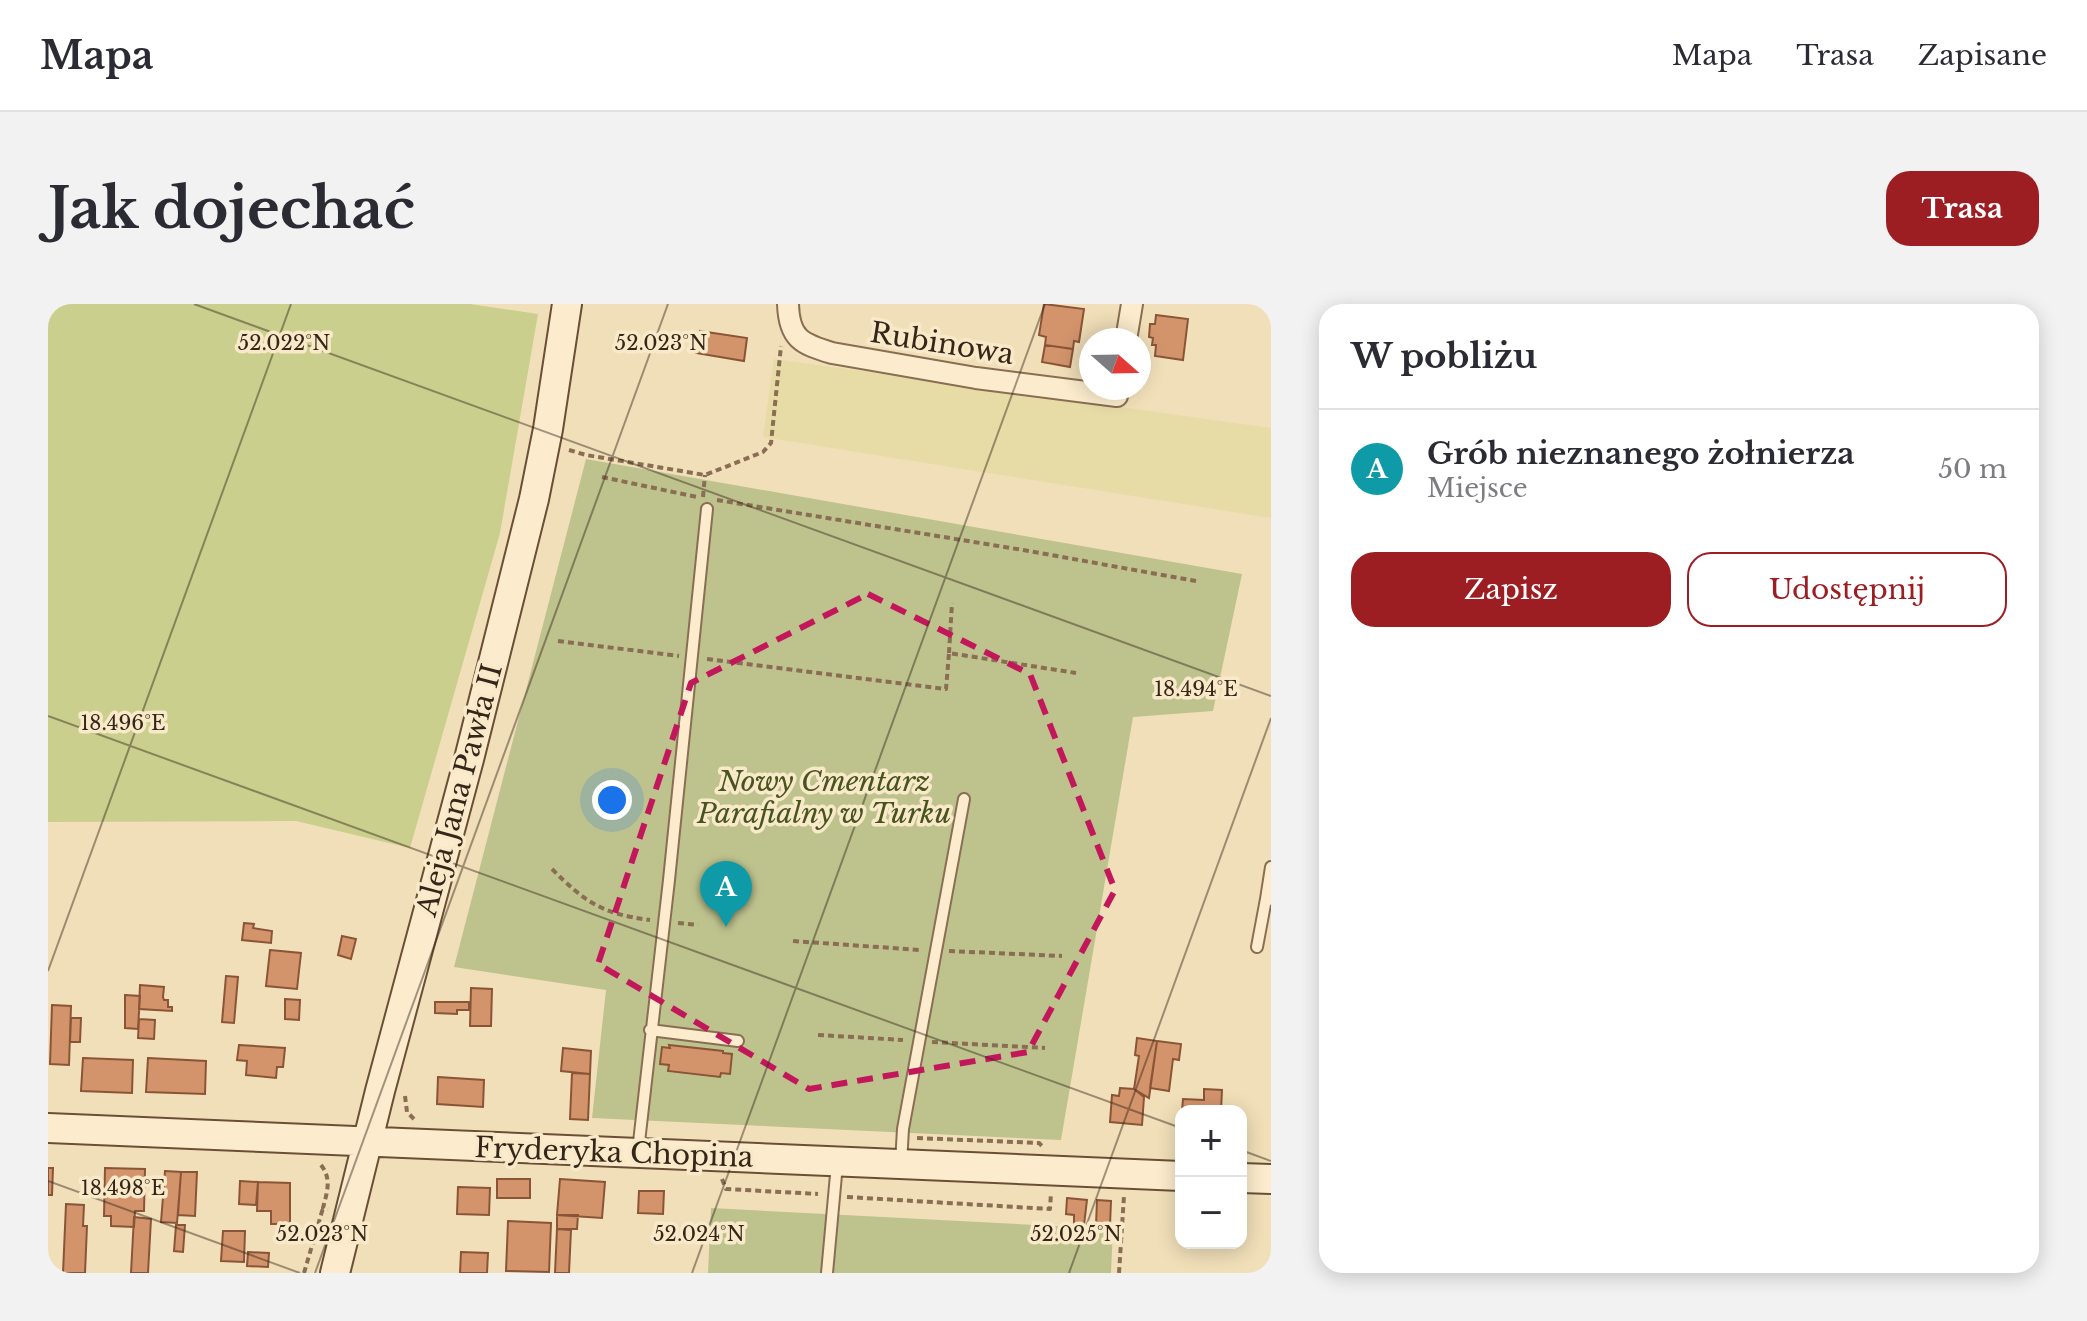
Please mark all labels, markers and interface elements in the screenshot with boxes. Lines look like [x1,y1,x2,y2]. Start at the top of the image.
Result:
text: Mapa [40,32,154,79]
text: Mapa [1672,38,1752,73]
text: Trasa [1796,38,1874,73]
text: Zapisane [1918,38,2047,73]
button: Trasa [1886,171,2039,246]
text: Jak dojechać [48,174,415,243]
street label: Rubinowa [868,315,1017,372]
north arrow [1079,328,1151,400]
text: 52.022°N [238,331,330,355]
text: 52.023°N [615,331,707,355]
text: W pobliżu [1351,335,1537,377]
text: Grób nieznanego żołnierza [1427,435,1855,472]
text: A [1366,453,1388,485]
text: 50 m [1938,453,2007,485]
text: Miejsce [1427,472,1528,504]
button: Zapisz [1351,552,1671,627]
button: Udostępnij [1687,552,2007,627]
street label: Aleja Jana Pawła II [409,660,510,921]
text: 18.494°E [1154,677,1238,701]
text: 18.496°E [80,711,166,735]
park label: Nowy Cmentarz Parafialny w Turku [696,764,951,831]
your location [592,780,632,820]
pin: A [700,861,752,927]
map controls [1175,1105,1247,1249]
button: + [1175,1105,1247,1177]
street label: Fryderyka Chopina [474,1130,755,1175]
text: 18.498°E [81,1176,165,1200]
button: − [1175,1177,1247,1249]
text: 52.023°N [276,1222,368,1246]
text: 52.024°N [653,1222,745,1246]
text: 52.025°N [1030,1222,1122,1246]

